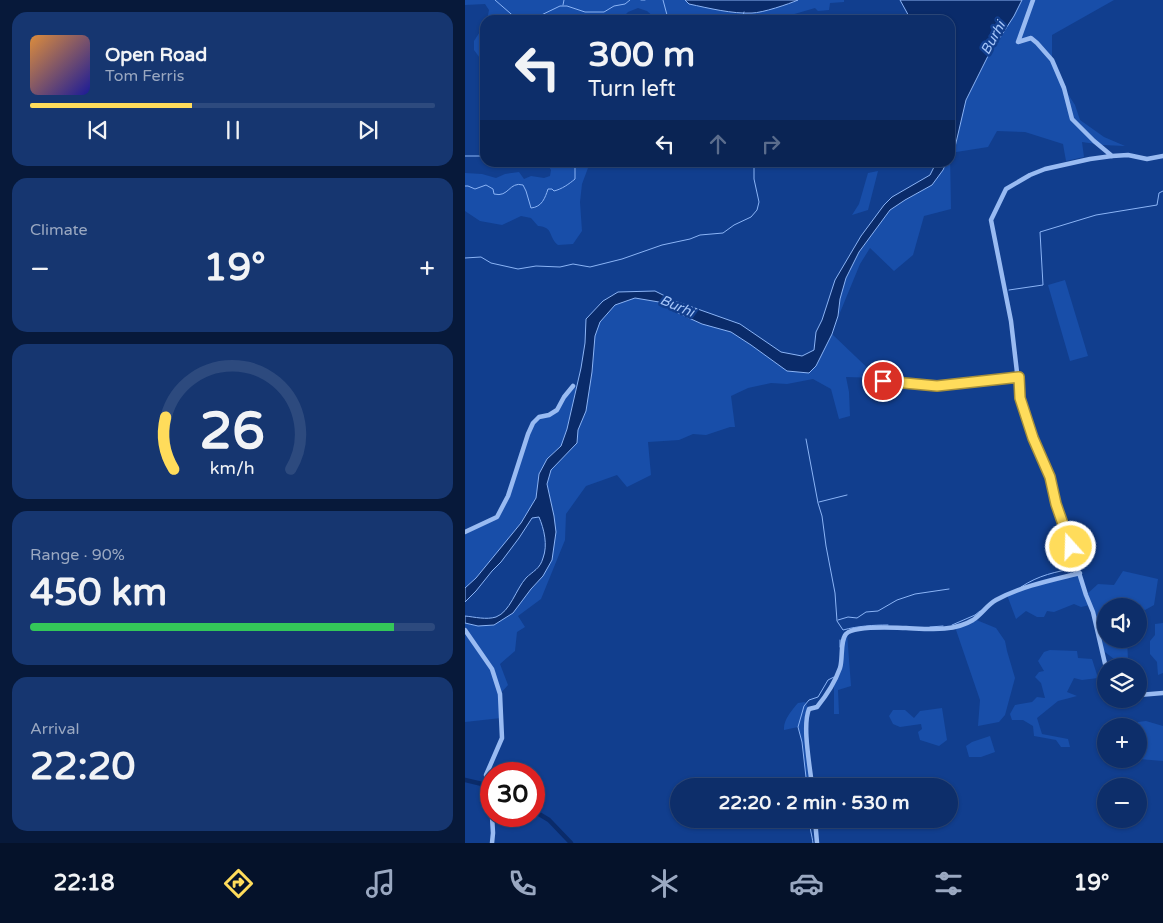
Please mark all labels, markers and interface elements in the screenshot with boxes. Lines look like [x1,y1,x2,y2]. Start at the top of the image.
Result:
water label: Burhi [977,17,1010,58]
text: 300 m [588,34,695,76]
icon: left [505,35,570,100]
text: Open Road [105,44,207,66]
text: Tom Ferris [105,66,184,86]
text: Turn left [588,76,676,102]
icon: previous [84,116,112,144]
icon: pause [219,116,247,144]
icon: next [354,116,382,144]
icon: left [651,130,679,158]
icon: ahead [704,130,732,158]
icon: right [757,130,785,158]
text: Climate [30,220,88,240]
text: 19° [204,245,266,291]
text: − [30,252,50,286]
text: + [419,252,435,286]
water label: Burhi [657,291,698,321]
pin [862,360,904,402]
icon: arrive [869,367,897,395]
text: 26 [200,400,265,463]
text: km/h [210,458,255,479]
position arrow [1044,520,1096,572]
text: Range · 90% [30,545,125,565]
text: 450 km [30,570,167,616]
map controls [1097,598,1147,828]
button: sound [1097,598,1147,648]
button: layers [1097,658,1147,708]
button: + [1097,718,1147,768]
text: Arrival [30,719,79,739]
text: 22:20 [30,744,135,790]
speed limit sign: 30 [480,762,545,827]
button: − [1097,778,1147,828]
text: 22:20 · 2 min · 530 m [718,792,910,814]
icon: directions [221,866,256,901]
icon: music [363,866,398,901]
icon: phone [505,866,540,901]
icon: climate [647,866,682,901]
icon: car [789,866,824,901]
icon: filters [931,866,966,901]
text: 22:18 [54,870,114,896]
text: 19° [1073,870,1109,896]

